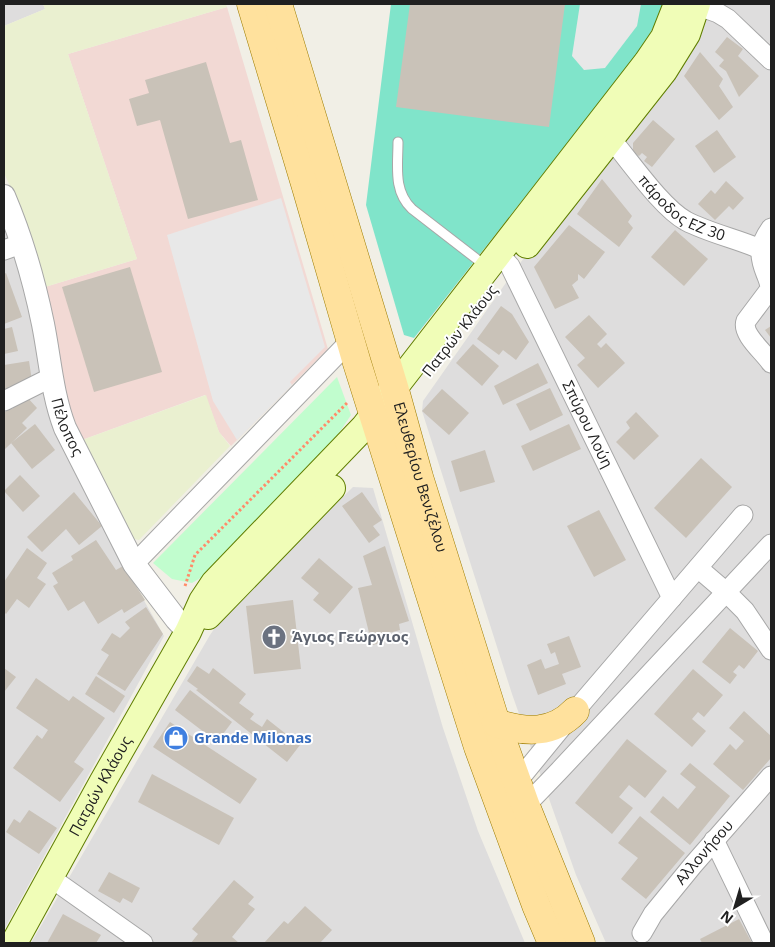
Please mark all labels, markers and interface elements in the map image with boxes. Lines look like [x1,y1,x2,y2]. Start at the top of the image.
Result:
street label: πάροδος ΕΖ 30 [635,170,728,245]
street label: Πατρών Κλάους [417,280,501,381]
street label: Σπύρου Λούη [558,377,618,471]
street label: Πέλοπος [47,396,88,459]
street label: Ελευθερίου Βενιζέλου [390,399,453,554]
church icon: Άγιος Γεώργιος [261,624,287,650]
place label: Άγιος Γεώργιος [292,626,409,646]
shop icon: Grande Milonas [163,725,189,751]
place label: Grande Milonas [194,727,312,747]
street label: Πατρών Κλάους [64,732,136,839]
street label: Αλλονήσου [670,815,737,888]
north arrow [710,882,760,932]
text: N [716,907,737,929]

